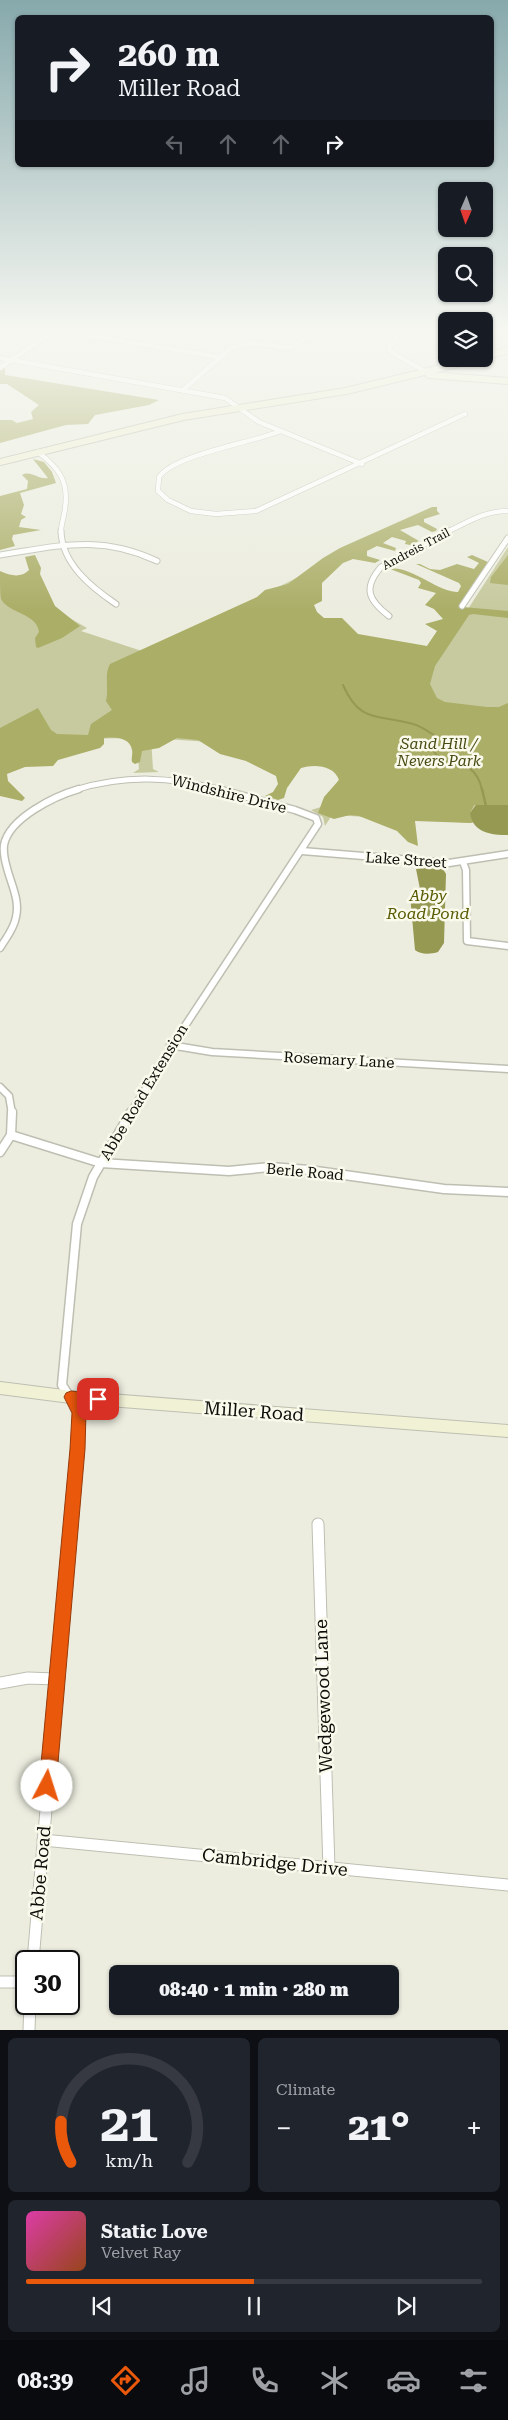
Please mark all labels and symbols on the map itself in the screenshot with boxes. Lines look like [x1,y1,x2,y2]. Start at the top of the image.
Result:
north arrow [438,182,492,238]
street label: Andreis Trail [380,525,452,573]
park label: Sand Hill / Nevers Park [396,735,482,770]
street label: Windshire Drive [170,771,288,817]
street label: Lake Street [365,848,448,872]
water label: Abby Road Pond [385,886,470,923]
street label: Abbe Road Extension [96,1020,192,1163]
street label: Rosemary Lane [283,1048,395,1072]
street label: Berle Road [265,1160,345,1184]
pin [77,1378,119,1420]
street label: Miller Road [203,1397,305,1425]
street label: Wedgewood Lane [310,1619,336,1773]
position arrow [20,1759,72,1811]
street label: Abbe Road [25,1824,55,1921]
street label: Cambridge Drive [201,1844,349,1880]
speed limit sign: 30 [15,1950,80,2015]

